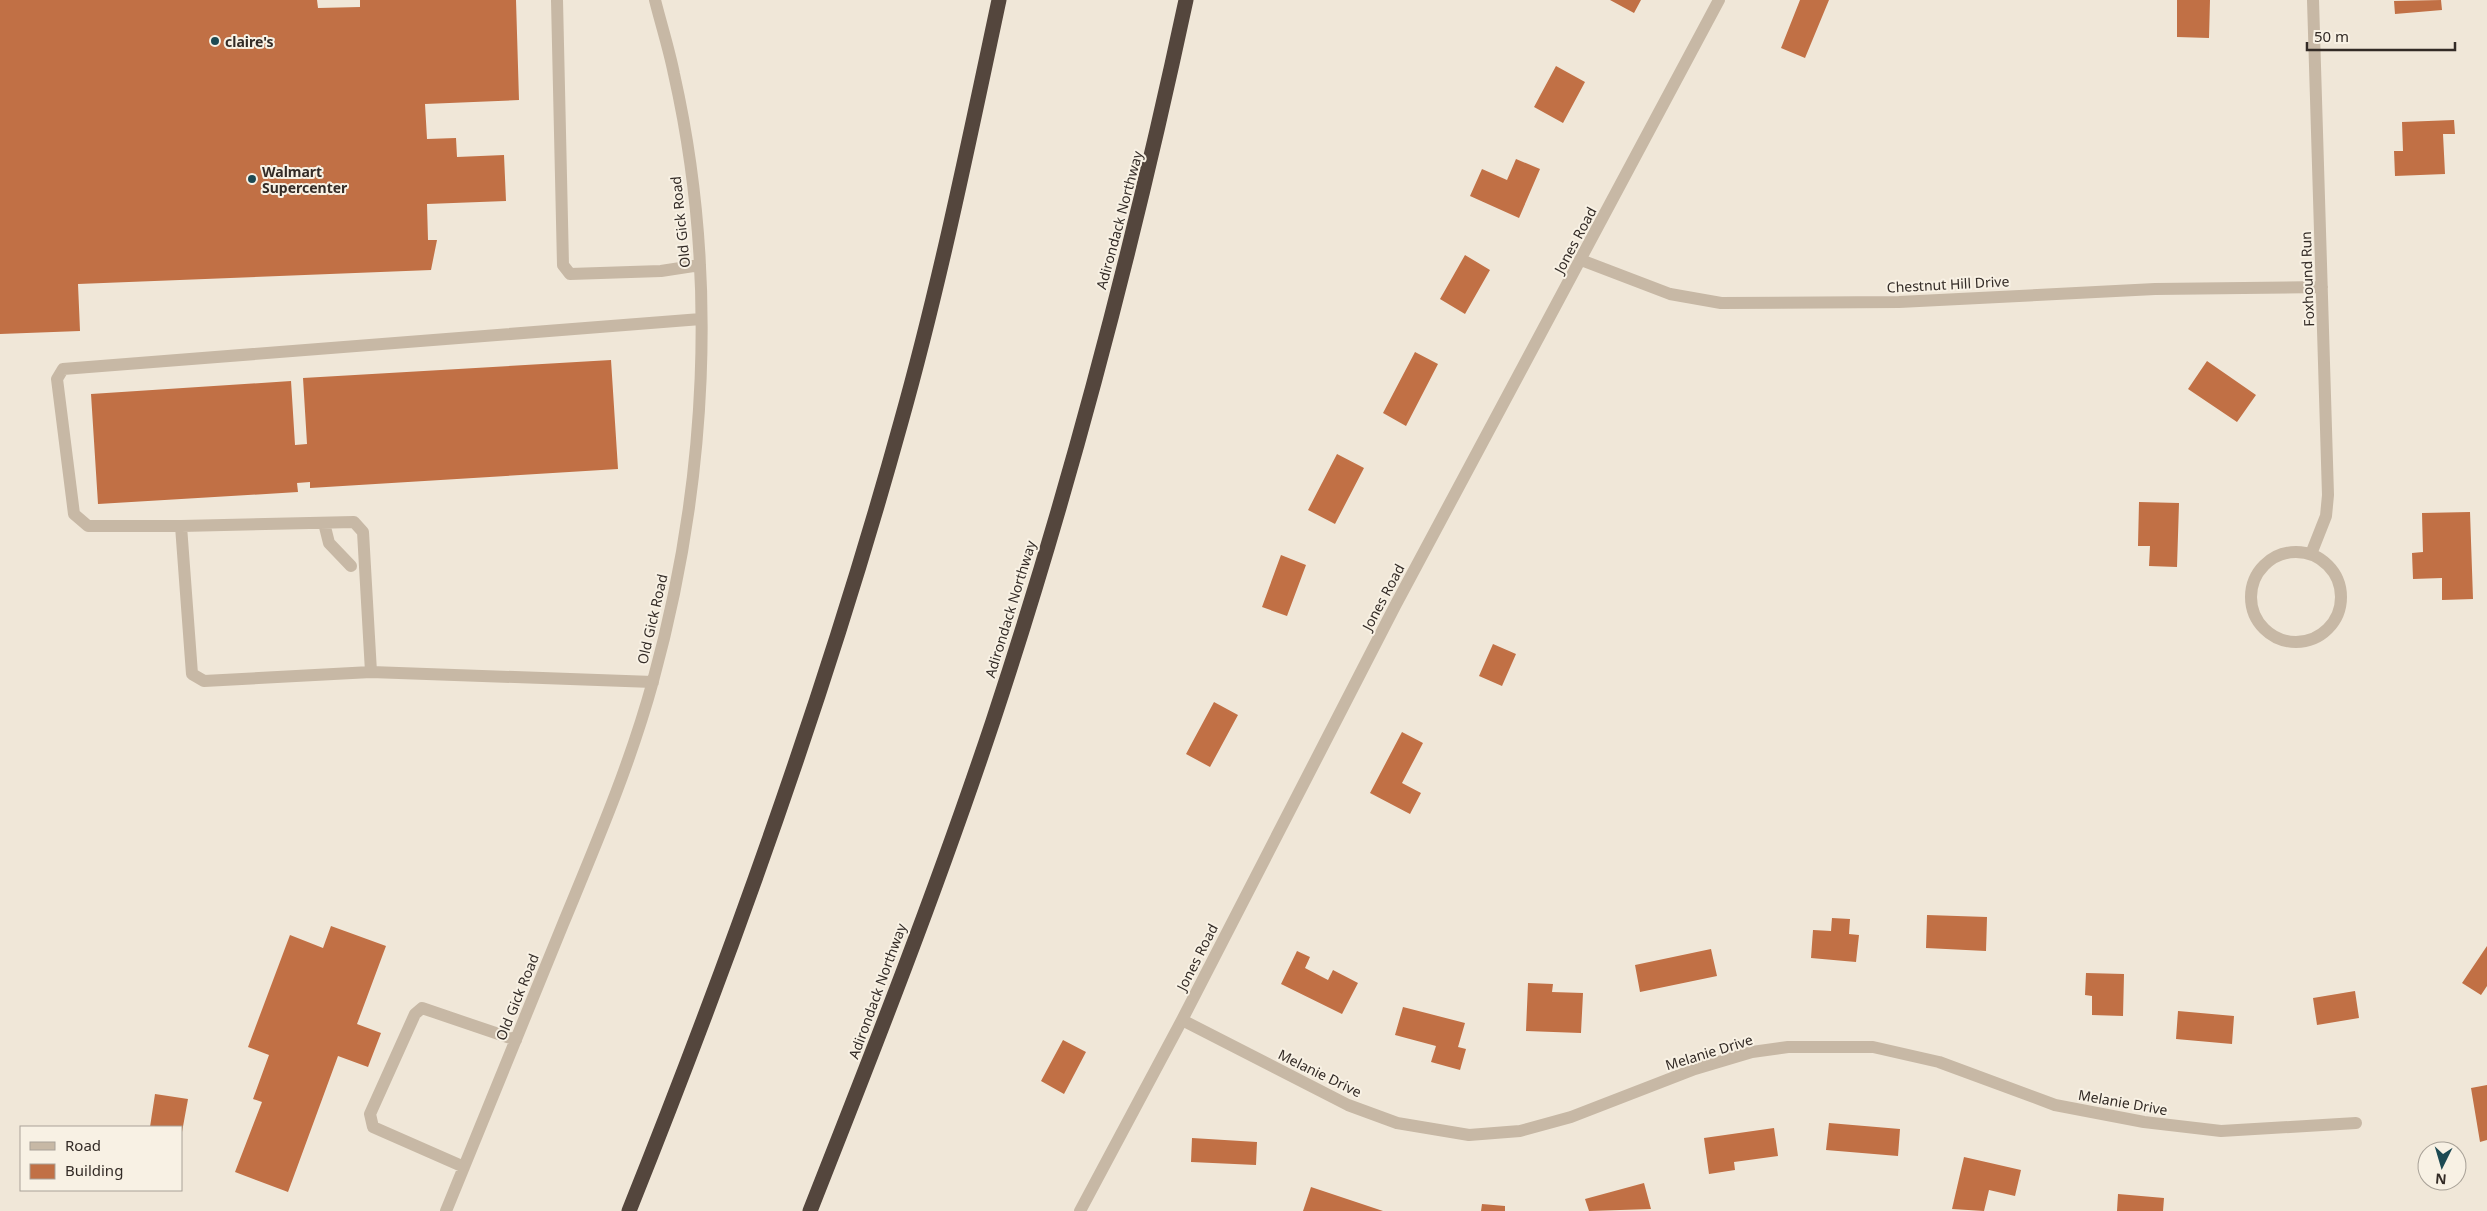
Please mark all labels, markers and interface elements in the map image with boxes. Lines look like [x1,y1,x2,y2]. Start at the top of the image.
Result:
scale bar [2307,20,2454,52]
text: 50 m [2314,26,2349,46]
place label: claire's [225,32,274,51]
marker: claire's [209,35,221,47]
street label: Adirondack Northway [1091,148,1147,291]
place label: Walmart Supercenter [262,162,348,197]
marker: Walmart Supercenter [246,173,258,185]
street label: Old Gick Road [666,175,694,269]
street label: Jones Road [1549,203,1600,278]
street label: Foxhound Run [2296,231,2318,327]
street label: Chestnut Hill Drive [1886,271,2010,297]
street label: Adirondack Northway [980,537,1040,680]
street label: Jones Road [1357,560,1408,635]
street label: Old Gick Road [632,572,672,666]
street label: Adirondack Northway [844,920,911,1061]
street label: Jones Road [1171,920,1222,996]
street label: Old Gick Road [491,951,543,1043]
street label: Melanie Drive [1663,1030,1755,1074]
street label: Melanie Drive [1275,1045,1365,1101]
street label: Melanie Drive [2077,1085,2169,1119]
legend [20,1126,182,1191]
text: Road [65,1135,101,1155]
north arrow [2417,1141,2467,1191]
text: Building [65,1160,123,1180]
text: N [2434,1169,2447,1189]

